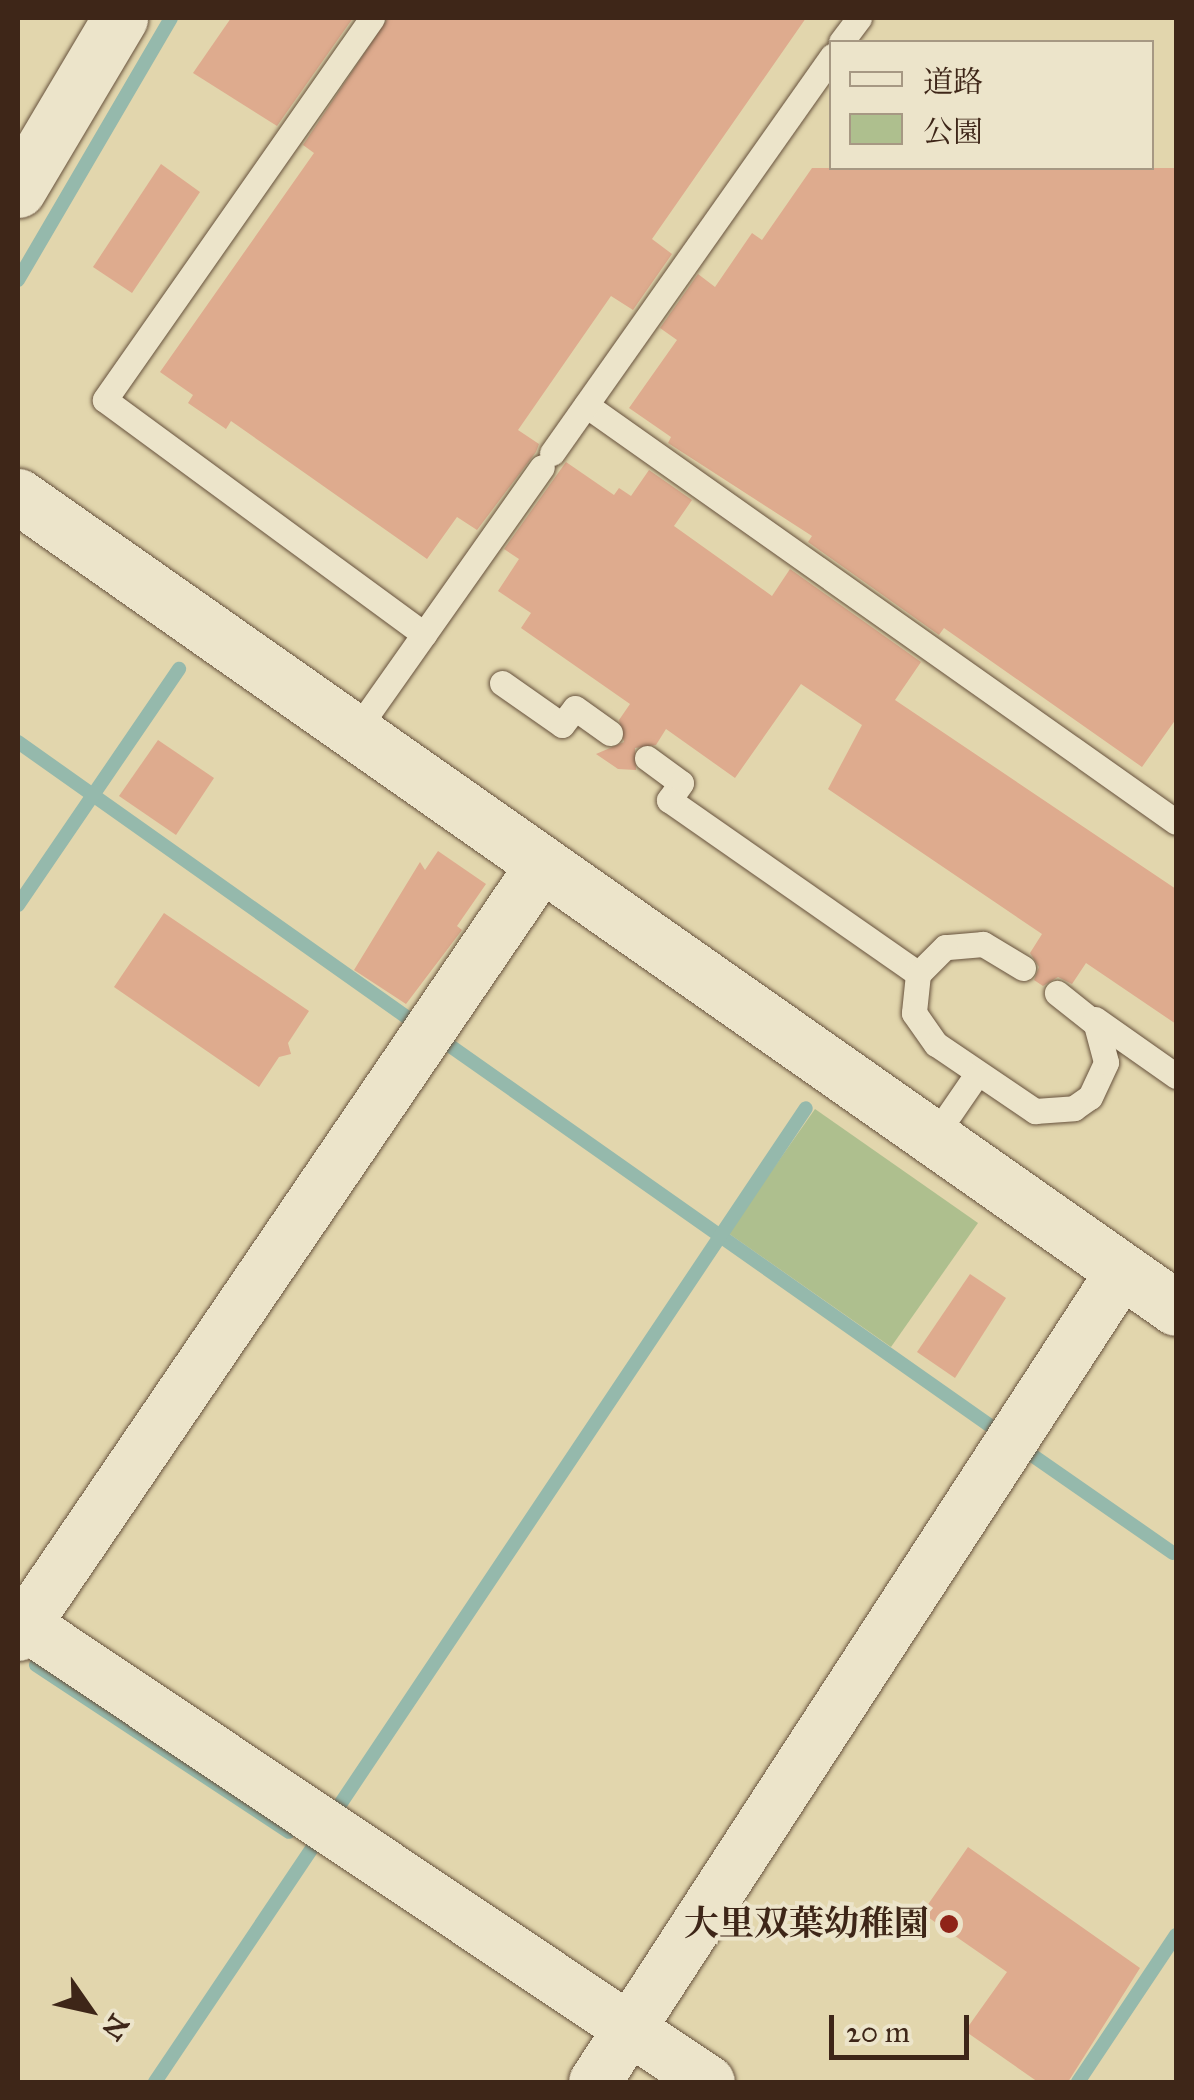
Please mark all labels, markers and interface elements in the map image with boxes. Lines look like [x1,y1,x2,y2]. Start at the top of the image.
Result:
legend [829,40,1154,170]
text: 道路 [923,64,983,100]
text: 公園 [923,114,983,150]
place label: 大里双葉幼稚園 [684,1903,929,1945]
marker: 大里双葉幼稚園 [938,1913,960,1935]
north arrow [40,1960,140,2060]
scale bar [834,1995,974,2057]
text: N [94,2007,136,2047]
text: 20 m [846,2014,910,2050]

